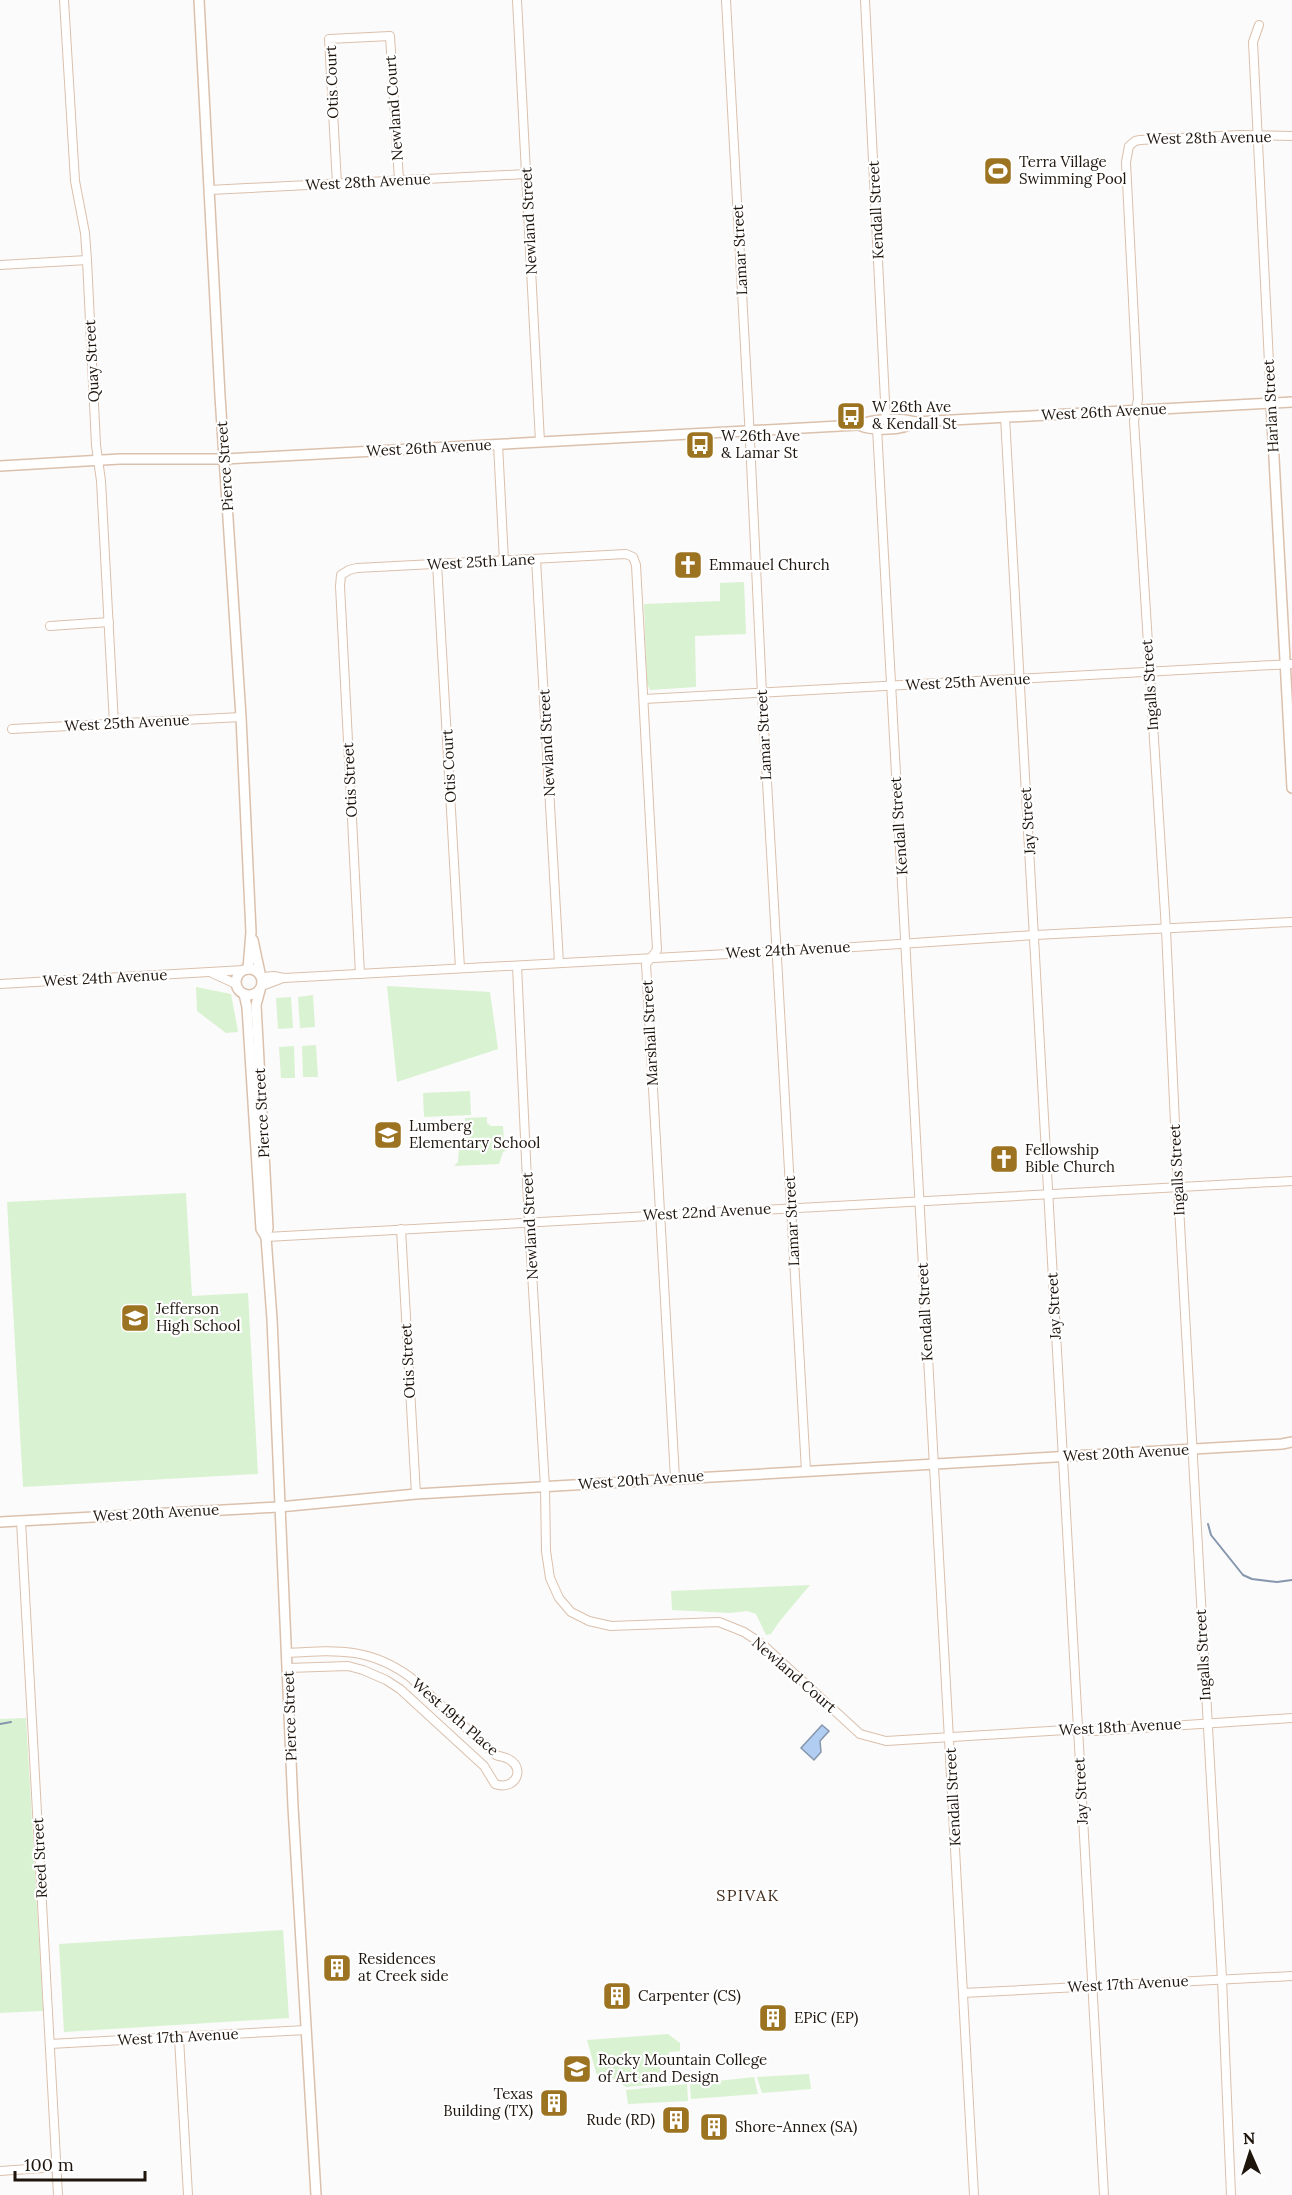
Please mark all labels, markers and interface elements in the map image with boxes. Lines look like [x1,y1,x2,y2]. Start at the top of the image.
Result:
street label: Otis Court [321,45,342,119]
street label: Newland Court [380,54,407,161]
street label: West 28th Avenue [1146,127,1272,148]
place label: Terra Village Swimming Pool [1019,152,1127,188]
sports icon: Terra Village Swimming Pool [982,155,1014,187]
street label: Kendall Street [863,160,888,260]
street label: Newland Street [516,167,541,275]
street label: West 28th Avenue [305,169,431,194]
street label: Lamar Street [728,204,751,296]
street label: Quay Street [80,319,103,403]
street label: Harlan Street [1259,359,1282,453]
place label: W 26th Ave & Kendall St [872,397,957,433]
street label: West 26th Avenue [1041,399,1167,424]
bus stop icon: W 26th Ave & Kendall St [835,400,867,432]
street label: Pierce Street [212,420,237,512]
place label: W 26th Ave & Lamar St [721,426,800,462]
bus stop icon: W 26th Ave & Lamar St [684,429,716,461]
street label: West 26th Avenue [366,435,492,460]
street label: West 25th Lane [426,549,535,574]
church icon: Emmauel Church [672,549,704,581]
place label: Emmauel Church [709,555,830,574]
street label: Ingalls Street [1137,638,1162,731]
street label: West 25th Avenue [905,669,1031,694]
street label: Newland Street [534,689,559,797]
street label: Lamar Street [752,689,775,781]
street label: West 25th Avenue [64,710,190,735]
street label: Otis Court [437,729,460,803]
street label: Otis Street [338,742,361,818]
street label: Kendall Street [886,776,911,876]
street label: Jay Street [1016,787,1039,856]
street label: West 24th Avenue [725,937,851,962]
street label: West 24th Avenue [42,965,168,990]
street label: Marshall Street [637,979,662,1087]
street label: Pierce Street [250,1067,273,1159]
place label: Lumberg Elementary School [409,1116,540,1152]
school or university icon: Lumberg Elementary School [372,1119,404,1151]
street label: Ingalls Street [1165,1124,1188,1216]
place label: Fellowship Bible Church [1025,1140,1115,1176]
church icon: Fellowship Bible Church [988,1143,1020,1175]
street label: Newland Street [517,1172,542,1280]
street label: Lamar Street [780,1175,803,1267]
street label: West 22nd Avenue [642,1199,771,1224]
street label: Kendall Street [912,1262,937,1362]
street label: Jay Street [1042,1272,1065,1341]
place label: Jefferson High School [155,1299,241,1335]
school or university icon: Jefferson High School [119,1302,151,1334]
street label: Otis Street [396,1323,419,1399]
street label: West 20th Avenue [1062,1440,1189,1465]
street label: West 20th Avenue [577,1466,705,1493]
street label: West 20th Avenue [92,1500,219,1525]
street label: Ingalls Street [1191,1609,1214,1701]
street label: Newland Court [748,1633,841,1717]
street label: Pierce Street [278,1670,301,1761]
street label: West 19th Place [408,1674,503,1760]
street label: West 18th Avenue [1058,1714,1182,1739]
street label: Kendall Street [940,1747,965,1847]
street label: Jay Street [1069,1757,1092,1826]
street label: Reed Street [28,1817,51,1899]
district label: SPIVAK [716,1885,780,1905]
place label: Residences at Creek side [358,1949,449,1985]
building icon: Residences at Creek side [321,1952,353,1984]
street label: West 17th Avenue [1067,1971,1189,1996]
building icon: Carpenter (CS) [601,1980,633,2012]
place label: Carpenter (CS) [638,1986,741,2006]
building icon: EPiC (EP) [757,2002,789,2034]
place label: EPiC (EP) [794,2008,859,2028]
street label: West 17th Avenue [117,2024,239,2049]
place label: Rocky Mountain College of Art and Design [598,2050,767,2086]
school or university icon: Rocky Mountain College of Art and Design [561,2053,593,2085]
place label: Texas Building (TX) [443,2084,533,2121]
building icon: Texas Building (TX) [538,2087,570,2119]
building icon: Rude (RD) [660,2104,692,2136]
place label: Rude (RD) [586,2110,655,2130]
building icon: Shore-Annex (SA) [698,2111,730,2143]
place label: Shore-Annex (SA) [735,2117,858,2137]
north arrow [1220,2123,1280,2183]
text: N [1243,2128,1256,2148]
scale bar [15,2144,146,2182]
text: 100 m [24,2153,74,2176]

